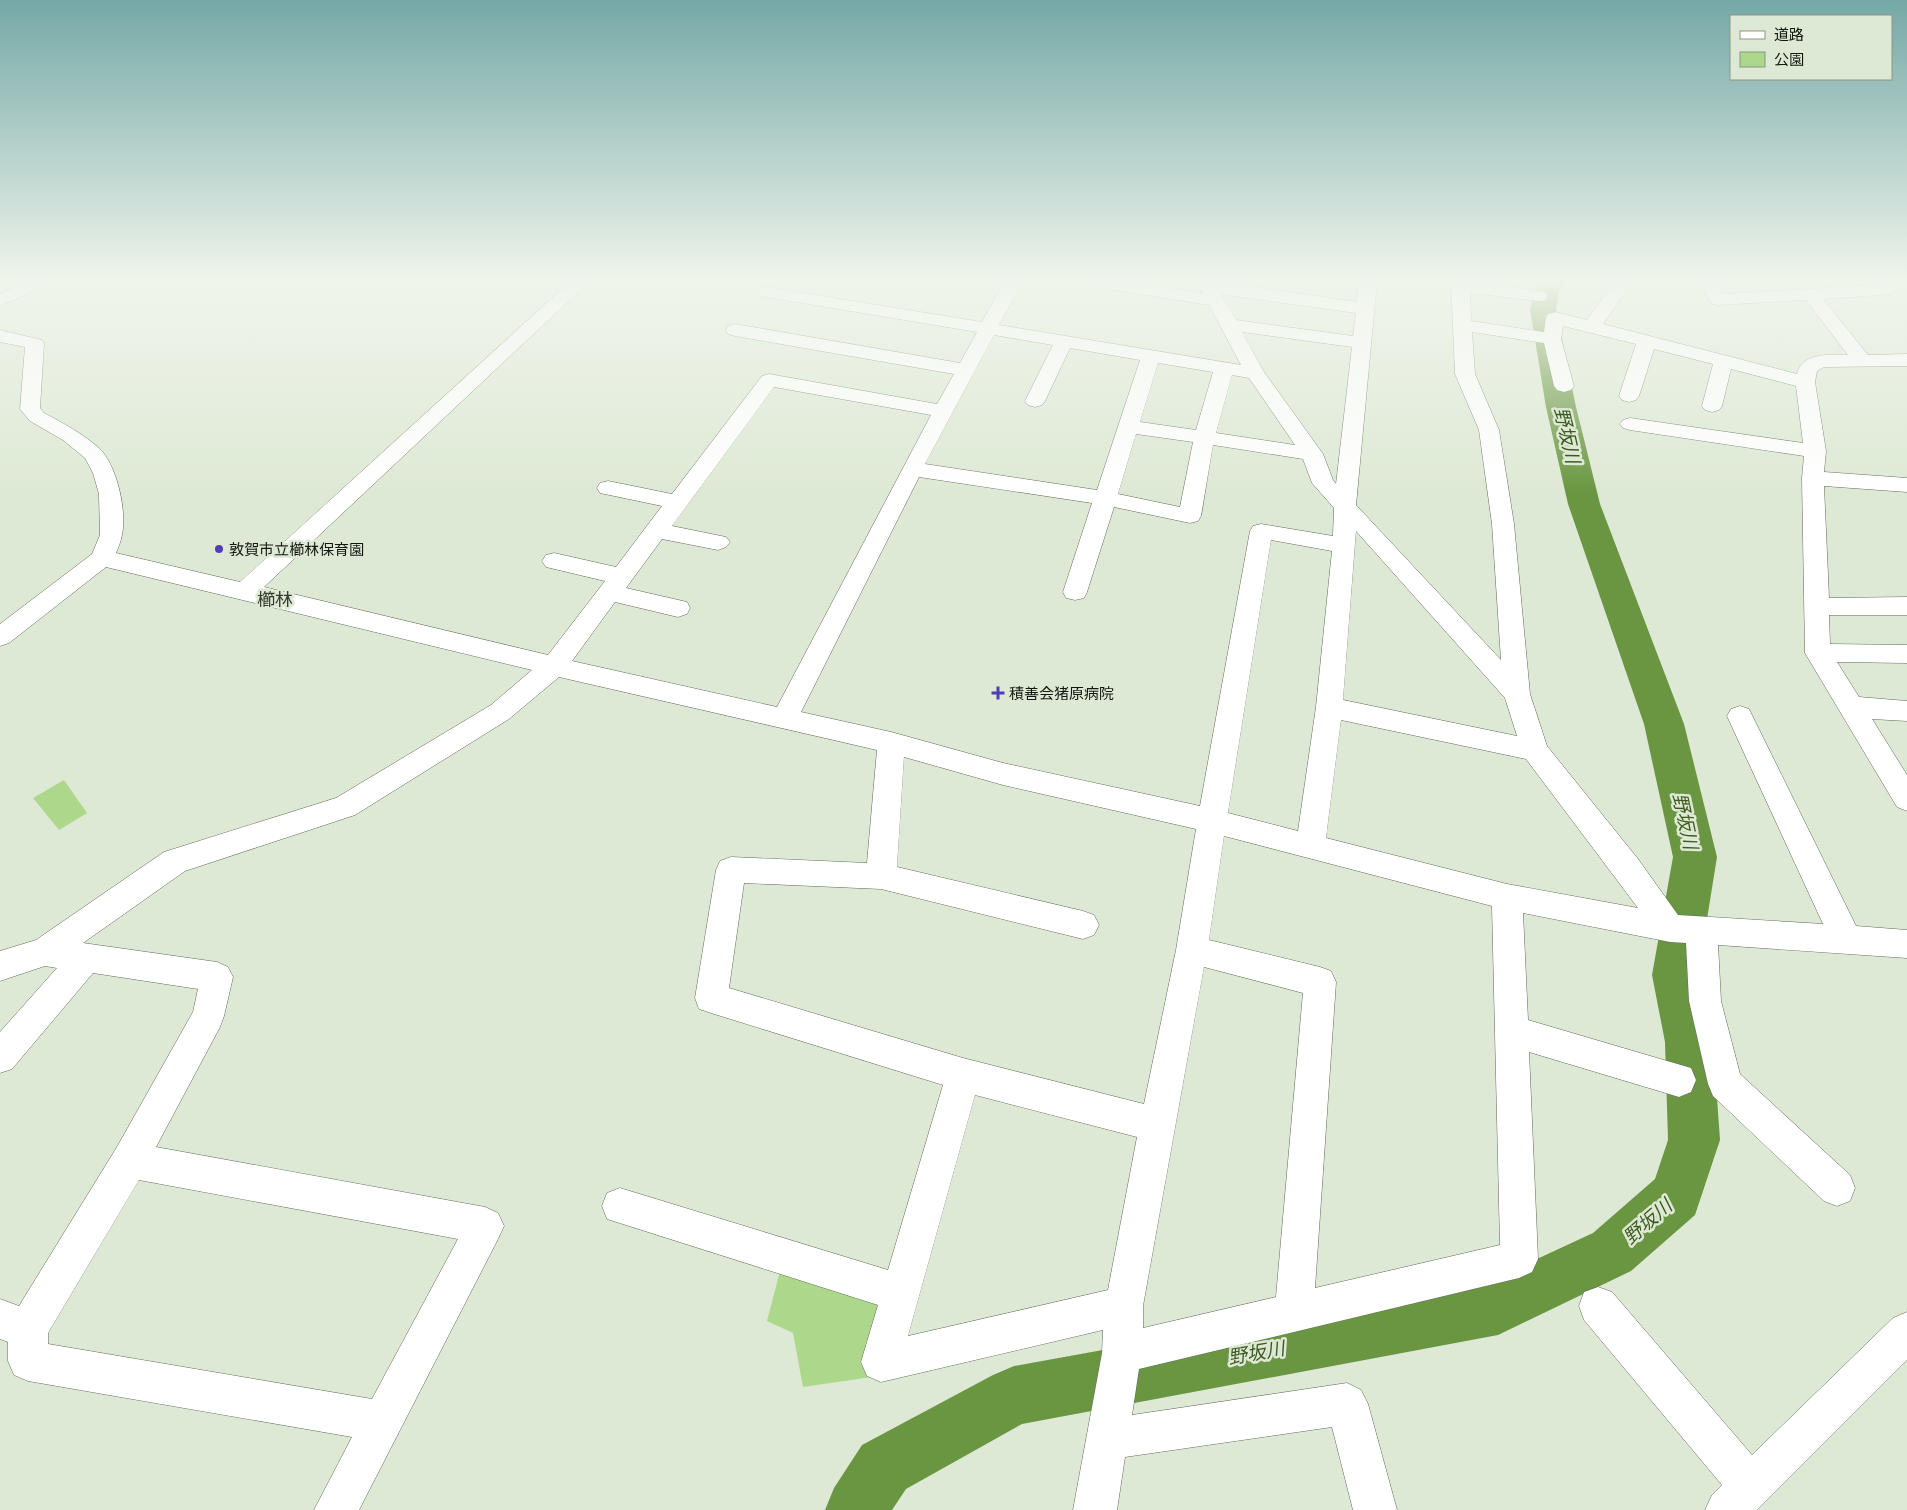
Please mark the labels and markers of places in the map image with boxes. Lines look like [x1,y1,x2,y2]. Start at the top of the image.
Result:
place label: 敦賀市立櫛林保育園 [229,540,364,558]
marker: 敦賀市立櫛林保育園 [213,543,225,555]
place label: 積善会猪原病院 [1009,684,1114,702]
marker: 積善会猪原病院 [991,686,1005,700]

